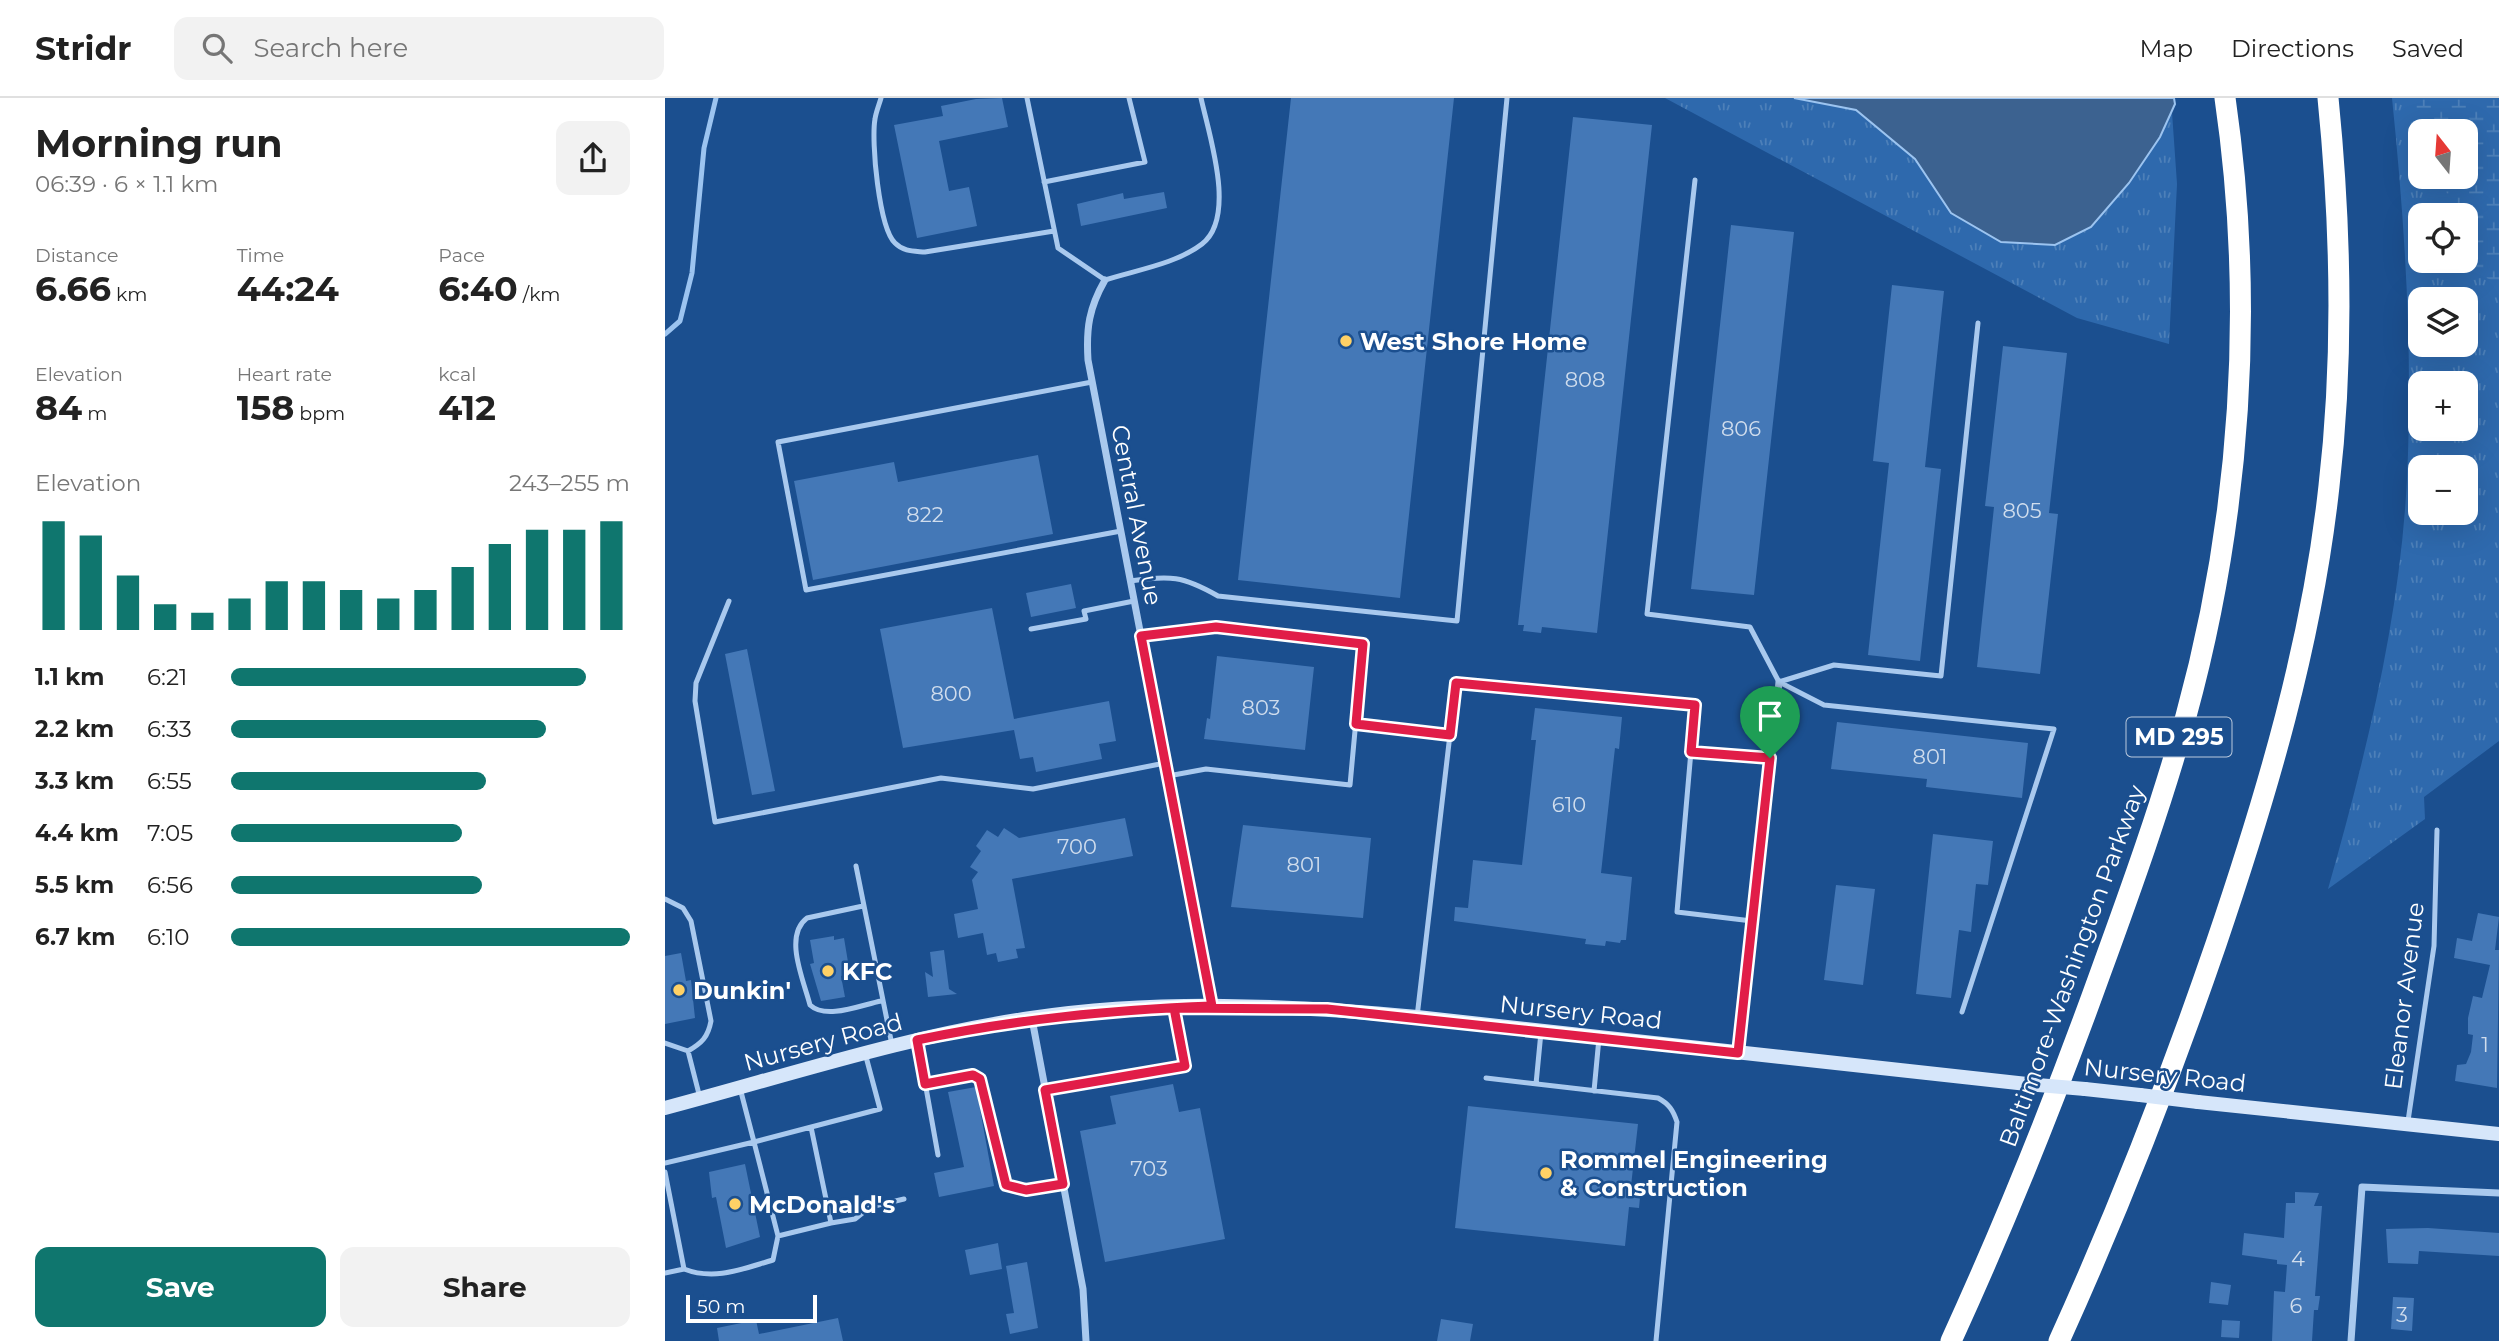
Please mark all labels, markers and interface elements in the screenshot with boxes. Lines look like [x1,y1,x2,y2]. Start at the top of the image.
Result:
search box [174,17,664,80]
text: Stridr [35,28,132,68]
icon: search [198,29,236,67]
text: Search here [254,32,408,64]
text: Map [2140,34,2193,63]
text: Directions [2231,34,2354,63]
text: Saved [2392,34,2464,63]
north arrow [2408,119,2478,189]
map controls [2408,119,2478,525]
text: Morning run [35,120,283,167]
button: share [556,121,630,195]
text: 06:39 · 6 × 1.1 km [35,170,218,198]
button: locate [2408,203,2478,273]
text: Distance [35,244,118,267]
text: Time [237,244,284,267]
text: Pace [438,244,485,267]
text: 6.66 [35,267,111,310]
text: 44:24 [237,267,339,310]
text: 6:40 [438,267,518,310]
text: km [111,283,147,306]
text: /km [518,283,561,306]
button: layers [2408,287,2478,357]
place label: West Shore Home [1360,327,1587,356]
marker: West Shore Home [1338,333,1354,349]
text: Elevation [35,363,123,386]
text: Heart rate [237,363,332,386]
text: kcal [438,363,476,386]
house number: 808 [1565,367,1605,392]
button: + [2408,371,2478,441]
text: 84 [35,386,82,429]
text: 158 [237,386,294,429]
text: 412 [438,386,496,429]
text: m [82,402,107,425]
text: bpm [294,402,345,425]
house number: 806 [1721,416,1761,441]
street label: Central Avenue [1105,422,1169,608]
button: − [2408,455,2478,525]
text: Elevation [35,469,141,497]
text: 243–255 m [509,469,630,497]
house number: 805 [2002,498,2042,523]
house number: 822 [906,502,944,527]
text: 1.1 km [35,663,104,691]
text: 6:21 [147,663,187,691]
house number: 800 [930,681,972,706]
pin [1740,686,1800,758]
house number: 803 [1242,695,1280,720]
icon: arrive [1751,697,1789,735]
text: 2.2 km [35,715,114,743]
text: 6:33 [147,715,192,743]
road number: MD 295 [2127,718,2231,757]
house number: 801 [1913,744,1947,769]
text: 3.3 km [35,767,114,795]
text: 6:55 [147,767,192,795]
street label: Baltimore-Washington Parkway [1993,781,2151,1151]
house number: 610 [1552,792,1586,817]
text: 4.4 km [35,819,119,847]
text: 7:05 [147,819,193,847]
house number: 700 [1057,834,1097,859]
house number: 801 [1287,852,1321,877]
text: 5.5 km [35,871,114,899]
text: 6:56 [147,871,193,899]
street label: Eleanor Avenue [2378,901,2430,1091]
text: 6.7 km [35,923,115,951]
text: 6:10 [147,923,189,951]
place label: KFC [842,957,892,986]
marker: KFC [820,963,836,979]
place label: Dunkin' [693,976,791,1005]
marker: Dunkin' [671,982,687,998]
street label: Nursery Road [1498,989,1664,1035]
street label: Nursery Road [741,1007,905,1077]
house number: 1 [2481,1032,2489,1057]
street label: Nursery Road [2082,1052,2248,1098]
place label: Rommel Engineering & Construction [1560,1145,1828,1202]
house number: 703 [1130,1156,1168,1181]
marker: Rommel Engineering & Construction [1538,1165,1554,1181]
place label: McDonald's [749,1190,895,1219]
marker: McDonald's [727,1196,743,1212]
house number: 4 [2291,1246,2305,1271]
button: Save [35,1247,326,1327]
button: Share [340,1247,630,1327]
scale bar [686,1292,817,1324]
house number: 6 [2290,1293,2303,1318]
text: 50 m [697,1295,745,1318]
house number: 3 [2396,1302,2408,1327]

